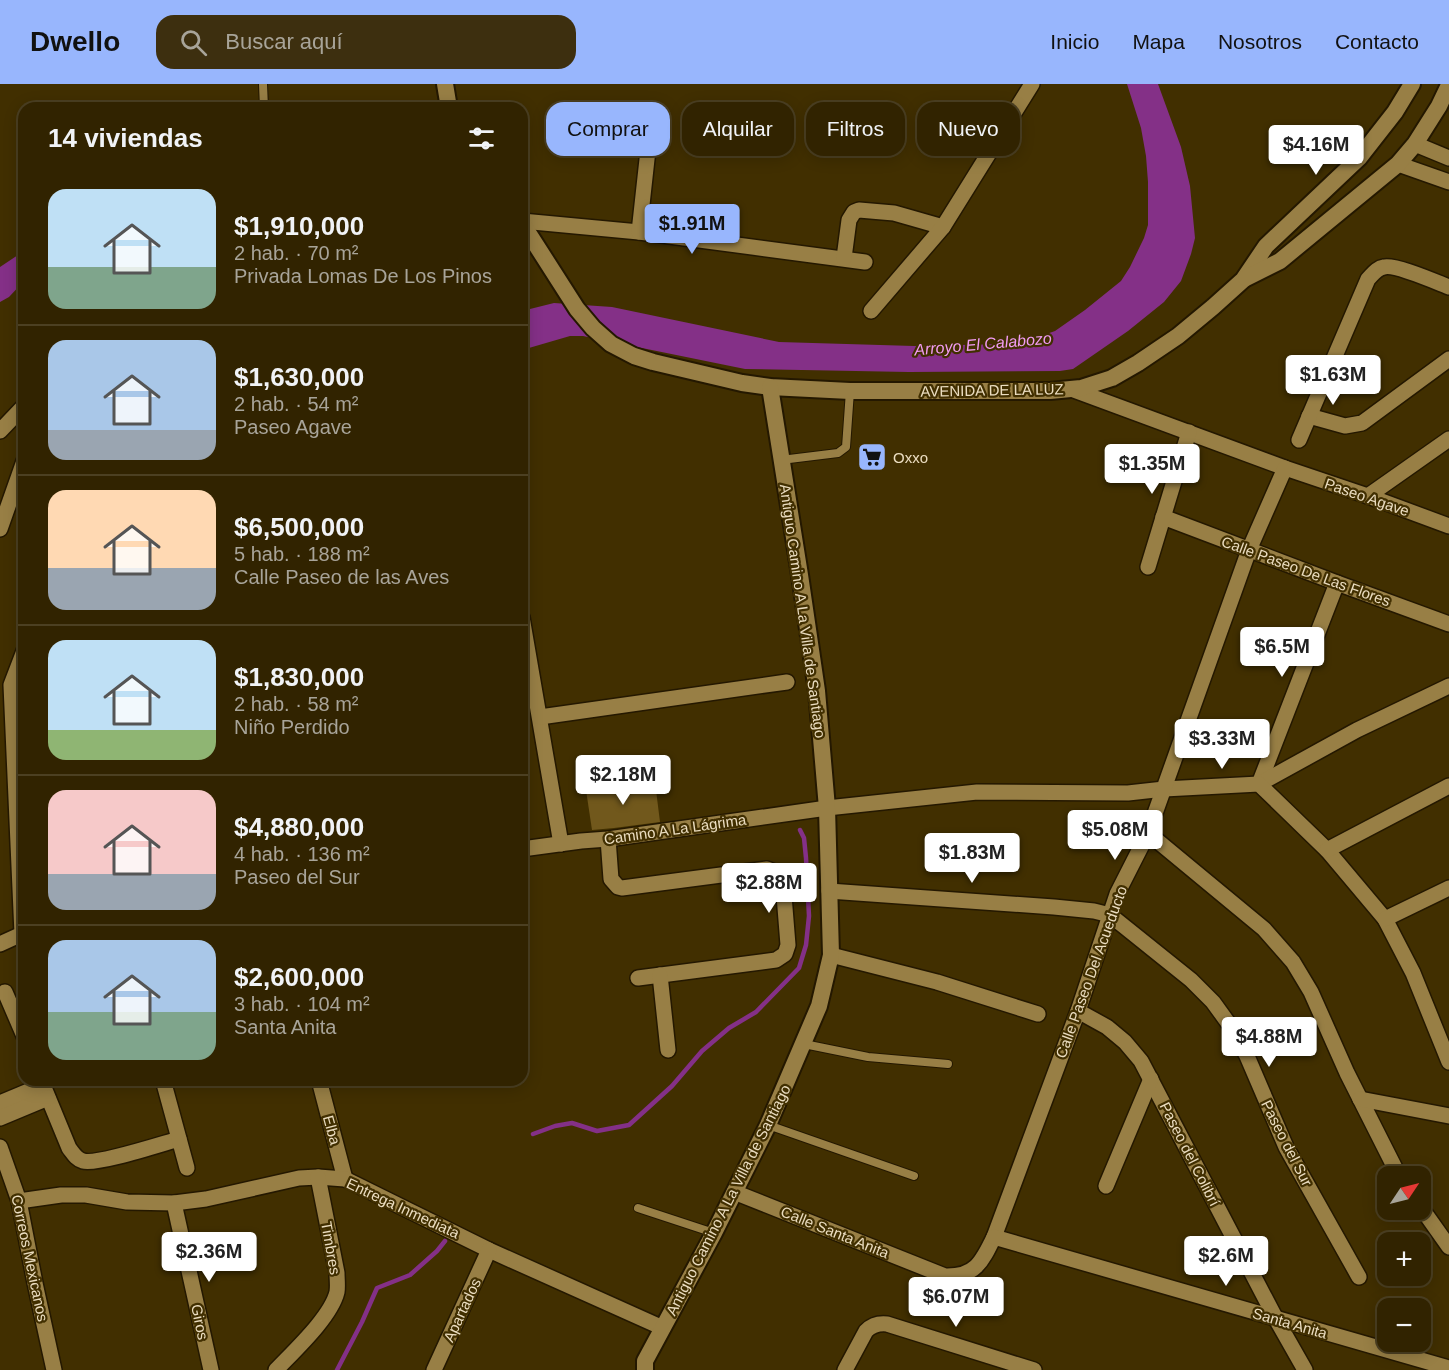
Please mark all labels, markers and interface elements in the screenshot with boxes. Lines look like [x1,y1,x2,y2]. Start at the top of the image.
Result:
search box [156,15,576,69]
text: Dwello [30,26,120,57]
icon: search [177,26,210,59]
text: Buscar aquí [225,29,343,54]
text: Inicio [1050,30,1099,53]
text: Mapa [1132,30,1185,53]
text: Nosotros [1218,30,1302,53]
text: Contacto [1335,30,1419,53]
chip: Comprar [546,102,670,156]
chip: Alquilar [682,102,794,156]
chip: Filtros [806,102,905,156]
chip: Nuevo [917,102,1020,156]
icon: filters [465,122,498,155]
text: 14 viviendas [48,123,203,153]
pin: $4.16M [1267,125,1365,176]
text: $4.16M [1283,133,1349,155]
pin: $1.91M [643,204,741,255]
text: $1,910,000 [234,211,364,241]
text: $1.91M [659,212,725,234]
icon: home [96,213,168,285]
text: 2 hab. · 70 m² [234,242,359,264]
text: Privada Lomas De Los Pinos [234,265,492,287]
water label: Arroyo El Calabozo [913,330,1053,359]
pin: $1.63M [1284,355,1382,406]
text: $1,630,000 [234,362,364,392]
text: $1.63M [1300,363,1366,385]
icon: home [96,364,168,436]
street label: AVENIDA DE LA LUZ [920,380,1064,400]
text: 2 hab. · 54 m² [234,393,359,415]
text: Paseo Agave [234,416,352,438]
supermarket icon: Oxxo [856,441,888,473]
pin: $1.35M [1103,444,1201,495]
place label: Oxxo [893,449,928,466]
text: $1.35M [1119,452,1185,474]
street label: Paseo Agave [1322,475,1412,519]
street label: Antiguo Camino A La Villa de Santiago [777,483,829,739]
text: $6,500,000 [234,512,364,542]
icon: home [96,514,168,586]
street label: Calle Paseo De Las Flores [1219,533,1393,609]
text: 5 hab. · 188 m² [234,543,370,565]
text: Calle Paseo de las Aves [234,566,449,588]
pin: $6.5M [1240,627,1324,678]
text: $6.5M [1254,635,1310,657]
text: $1,830,000 [234,662,364,692]
icon: home [96,664,168,736]
text: 2 hab. · 58 m² [234,693,359,715]
text: Niño Perdido [234,716,350,738]
pin: $3.33M [1173,719,1271,770]
text: $3.33M [1189,727,1255,749]
pin: $2.18M [574,755,672,806]
text: $2.18M [590,763,656,785]
pin: $5.08M [1066,810,1164,861]
street label: Camino A La Lágrima [603,811,748,847]
text: $4,880,000 [234,812,364,842]
icon: home [96,814,168,886]
text: $5.08M [1082,818,1148,840]
pin: $1.83M [923,833,1021,884]
text: $1.83M [939,841,1005,863]
text: 4 hab. · 136 m² [234,843,370,865]
pin: $2.88M [720,863,818,914]
text: Paseo del Sur [234,866,360,888]
text: $2.88M [736,871,802,893]
street label: Calle Paseo Del Acueducto [1052,884,1130,1060]
text: $2,600,000 [234,962,364,992]
icon: home [96,964,168,1036]
text: 3 hab. · 104 m² [234,993,370,1015]
text: Santa Anita [234,1016,336,1038]
pin: $4.88M [1220,1017,1318,1068]
text: $4.88M [1236,1025,1302,1047]
street label: Antiguo Camino A La Villa de Santiago [662,1082,794,1318]
street label: Paseo del Sur [1258,1097,1316,1189]
street label: Paseo del Colibrí [1156,1099,1224,1209]
street label: Elba [320,1113,344,1147]
north arrow [1377,1166,1431,1220]
map controls [1377,1166,1431,1352]
street label: Entrega Inmediata [344,1174,463,1242]
street label: Correos Mexicanos [8,1193,52,1323]
street label: Calle Santa Anita [778,1203,892,1262]
street label: Timbres [318,1220,344,1276]
pin: $2.36M [160,1232,258,1283]
button: + [1377,1232,1431,1286]
pin: $2.6M [1184,1236,1268,1287]
text: $2.36M [176,1240,242,1262]
text: $2.6M [1198,1244,1254,1266]
street label: Apartados [440,1275,484,1345]
pin: $6.07M [907,1277,1005,1328]
text: $6.07M [923,1285,989,1307]
button: − [1377,1298,1431,1352]
street label: Giros [188,1303,212,1341]
street label: Santa Anita [1251,1304,1330,1342]

